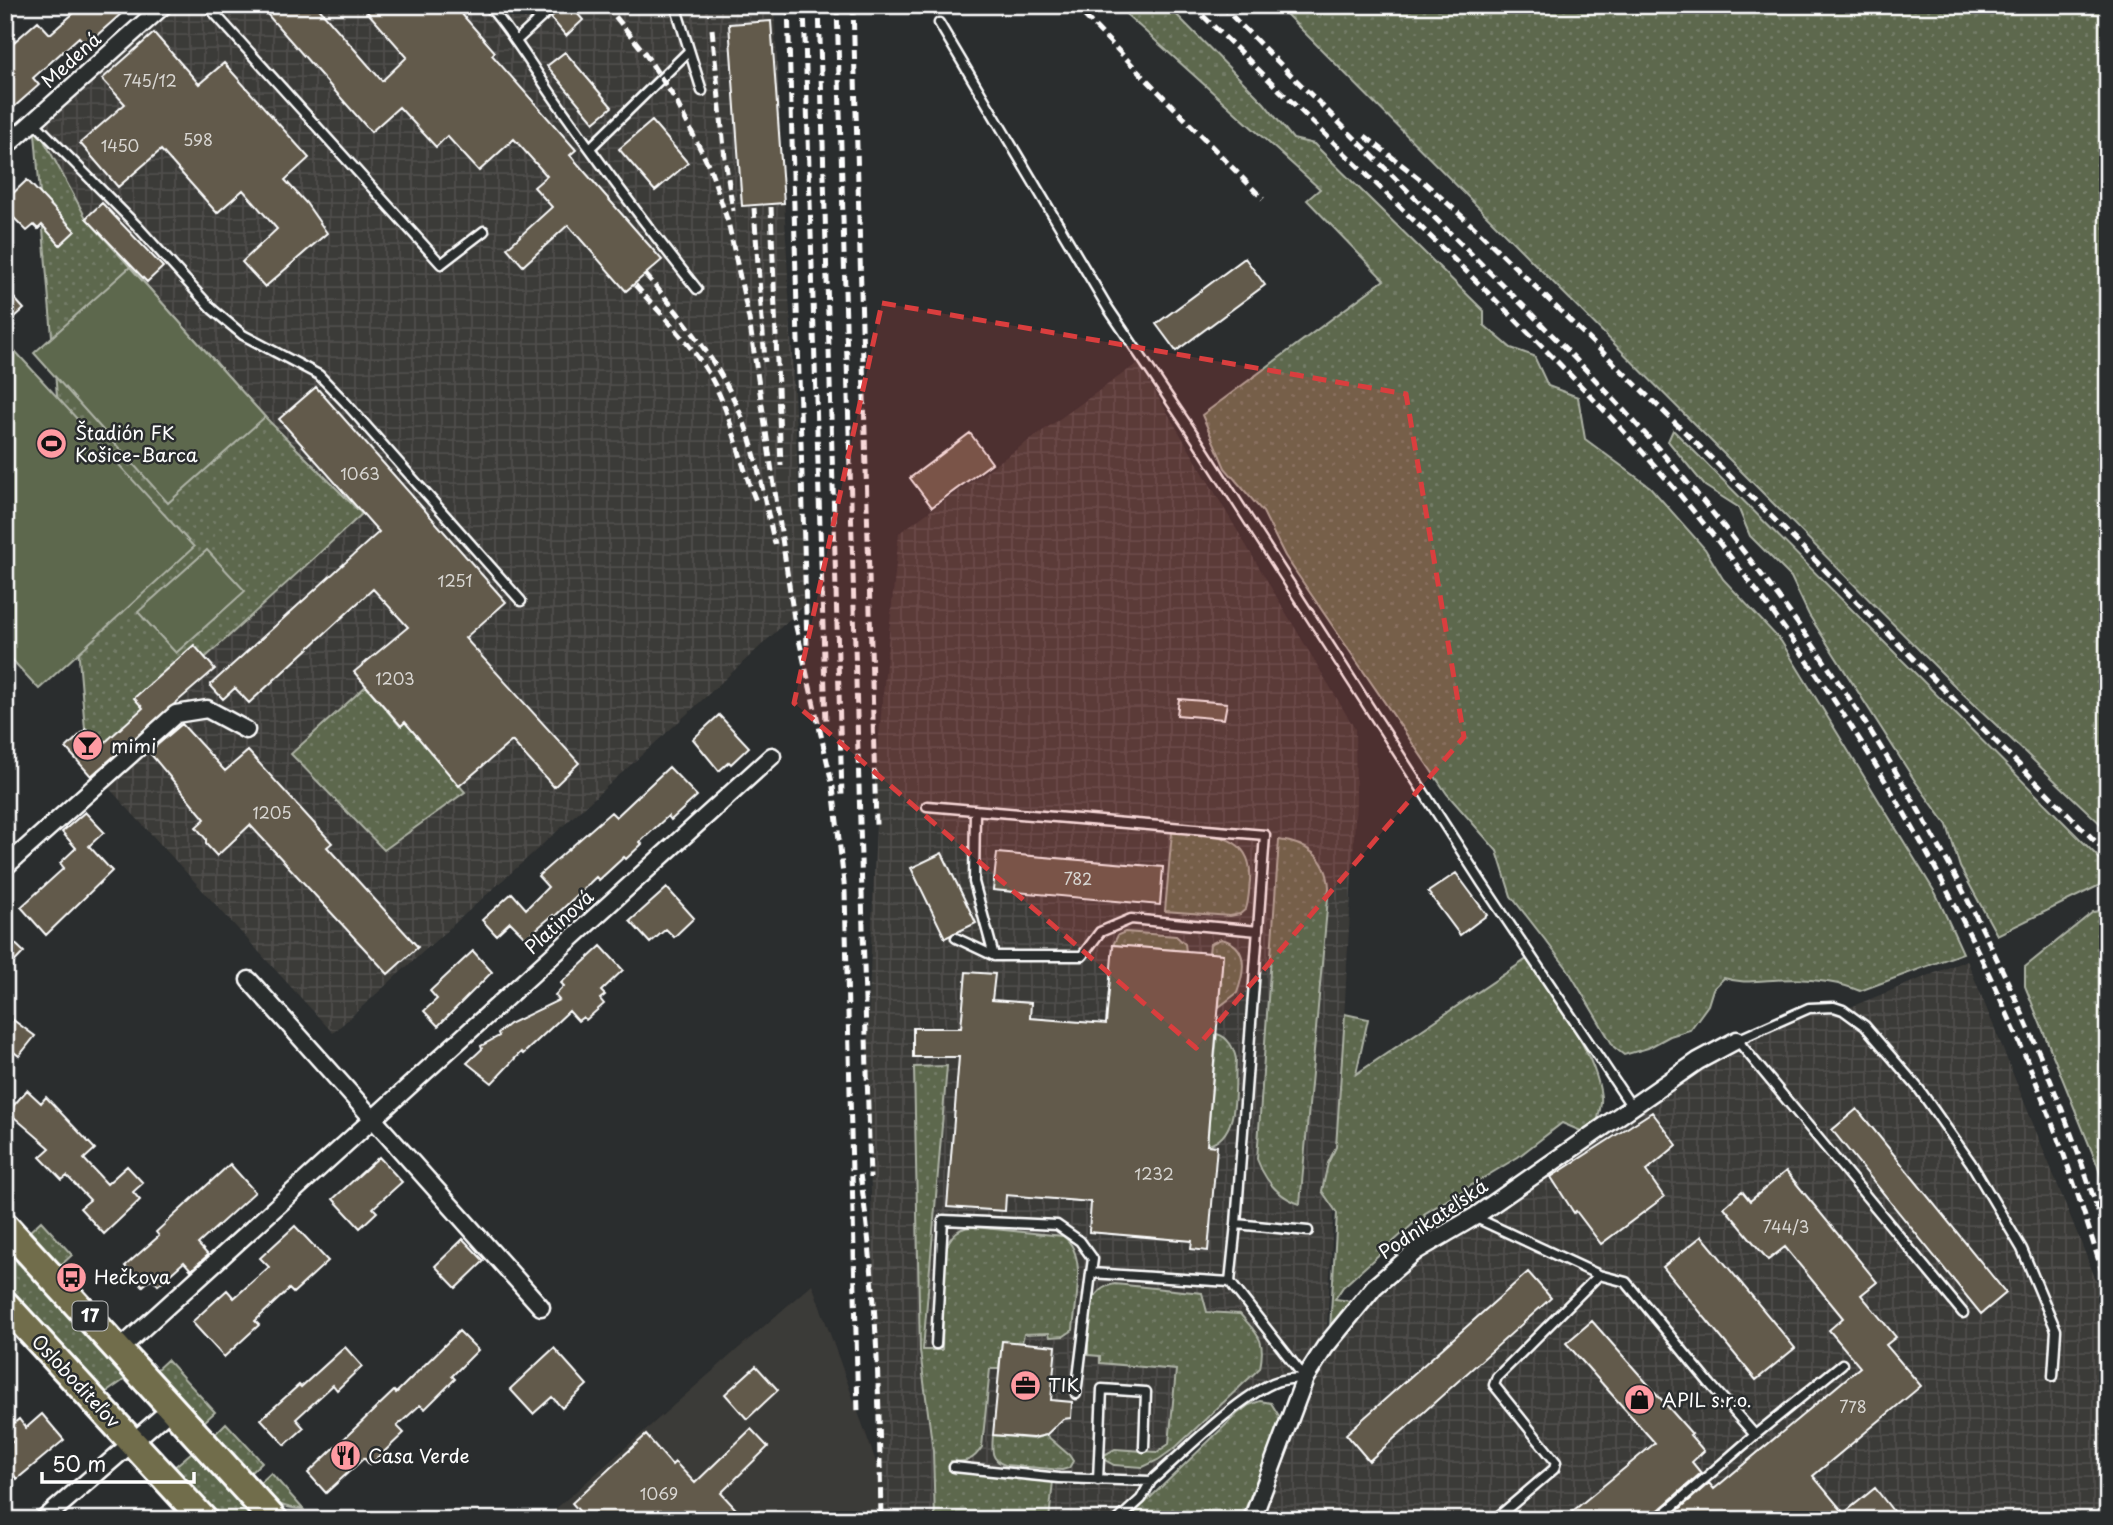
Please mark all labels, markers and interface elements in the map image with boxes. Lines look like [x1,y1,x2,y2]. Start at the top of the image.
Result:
street label: Medená [34,25,107,94]
house number: 745/12 [123,68,177,92]
house number: 598 [183,127,213,151]
house number: 1450 [101,133,139,157]
place label: Štadión FK Košice-Barca [75,418,198,468]
sports icon: Štadión FK Košice-Barca [35,427,69,461]
house number: 1063 [340,461,380,485]
house number: 1251 [438,568,472,592]
house number: 1203 [375,666,415,690]
bar icon: mimi [71,729,105,763]
place label: mimi [111,731,156,759]
house number: 1205 [252,800,292,824]
house number: 782 [1064,866,1092,890]
street label: Platinová [517,882,599,960]
house number: 1232 [1134,1161,1174,1185]
street label: Podnikateľská [1372,1171,1493,1265]
house number: 744/3 [1763,1214,1809,1238]
bus stop icon: Hečkova [54,1260,88,1294]
place label: Hečkova [94,1262,171,1290]
road number: 17 [72,1302,108,1330]
street label: Osloboditeľov [26,1327,128,1434]
office icon: TIK [1008,1368,1042,1402]
place label: TIK [1048,1370,1080,1398]
shop icon: APIL s.r.o. [1622,1383,1656,1417]
place label: APIL s.r.o. [1662,1385,1752,1413]
house number: 778 [1839,1394,1867,1418]
restaurant icon: Casa Verde [328,1439,362,1473]
scale bar [42,1441,194,1485]
place label: Casa Verde [368,1441,470,1469]
text: 50 m [52,1447,106,1479]
house number: 1069 [640,1481,678,1505]

